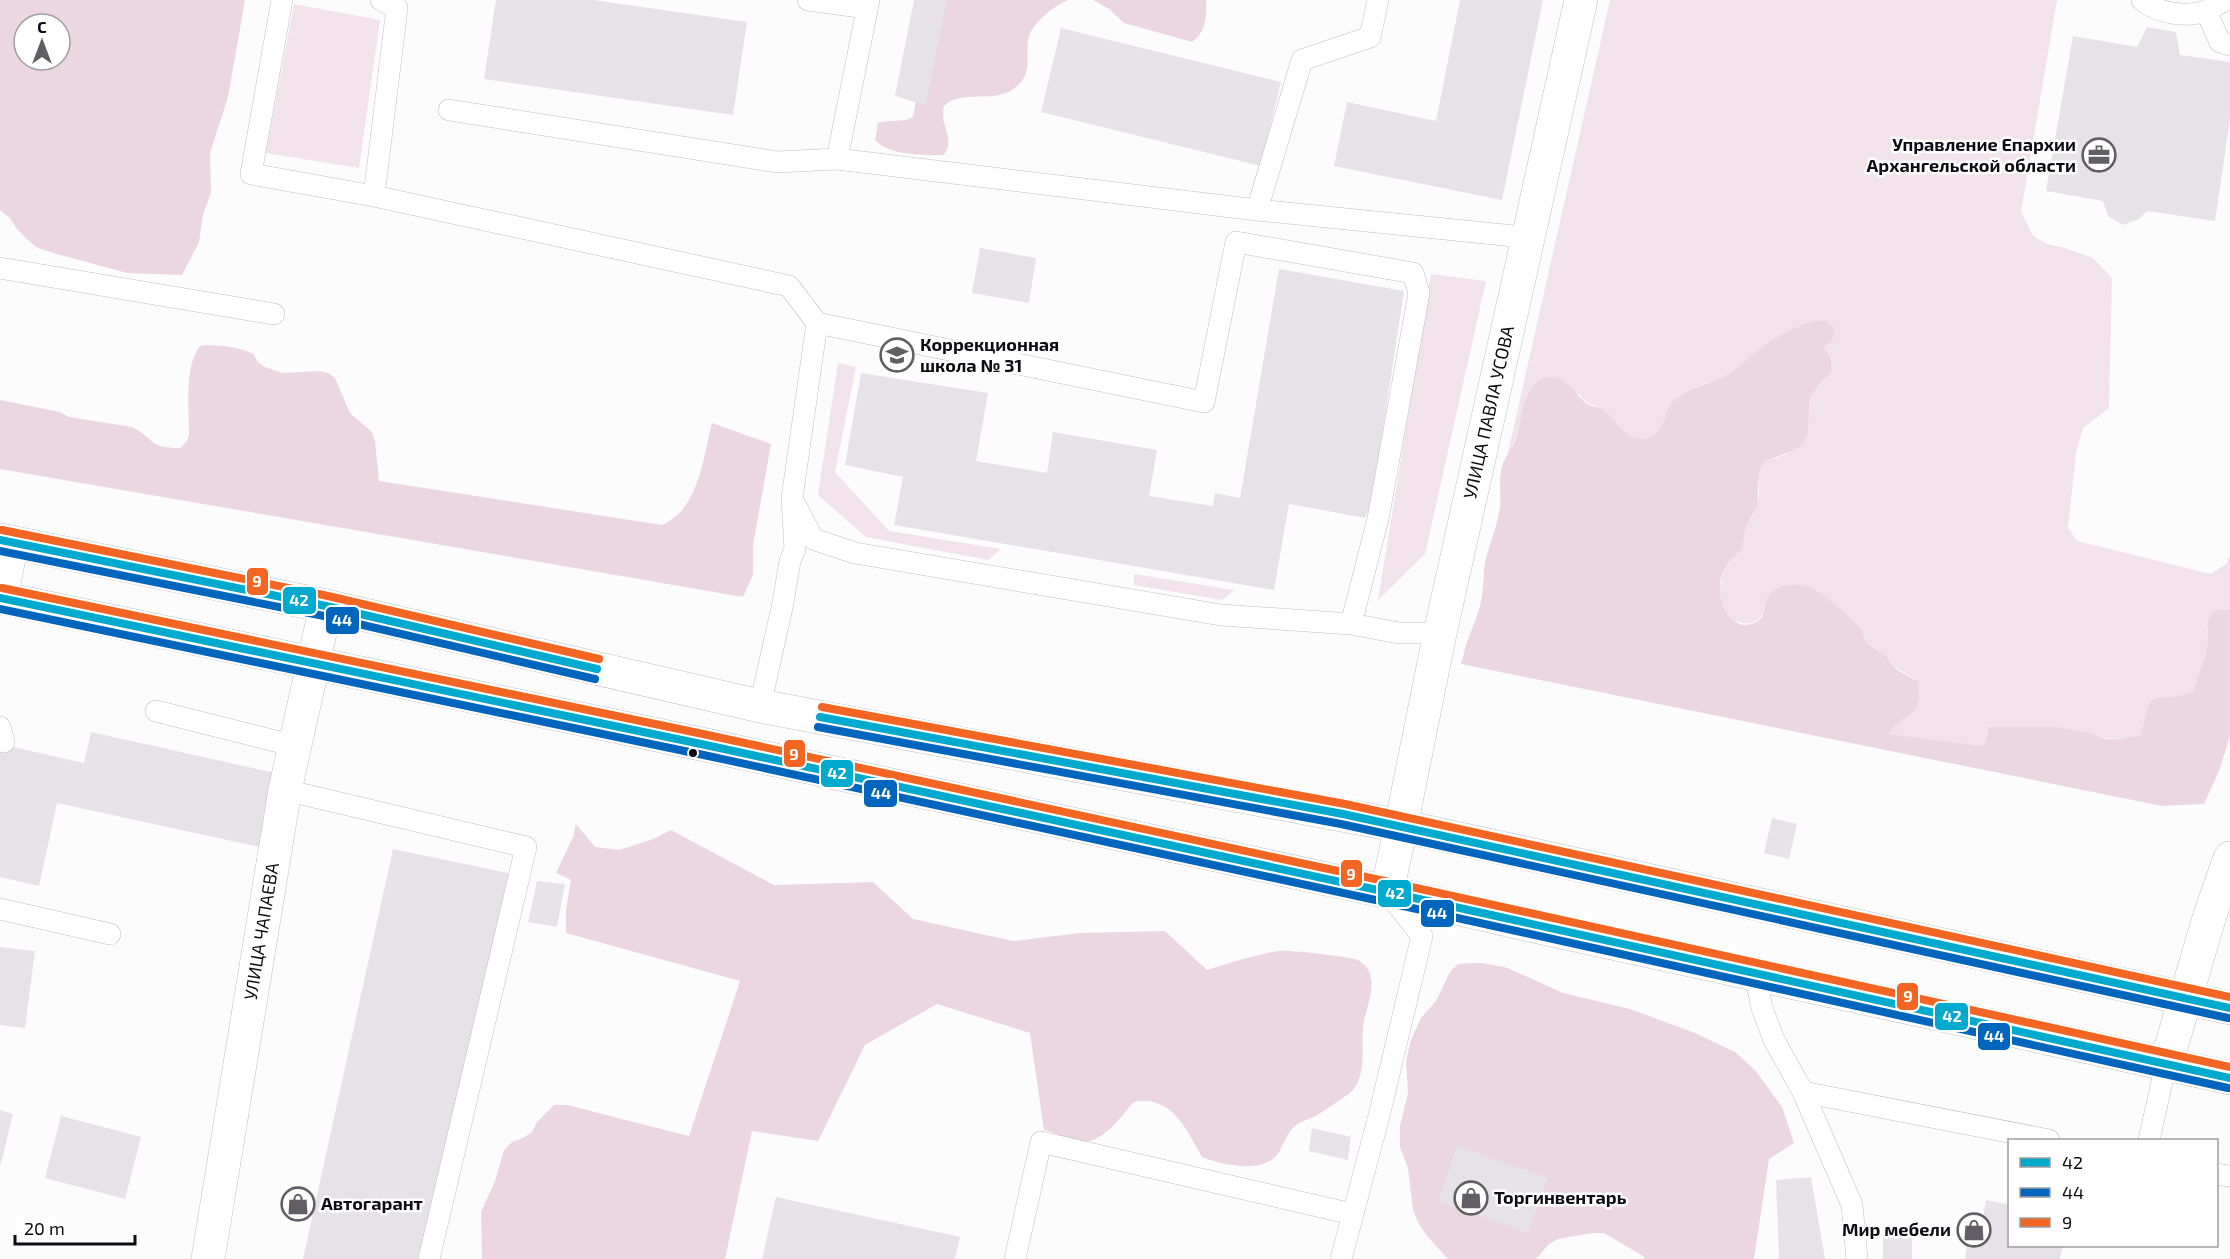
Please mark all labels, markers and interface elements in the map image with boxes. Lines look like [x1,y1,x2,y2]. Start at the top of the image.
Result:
north arrow [12,12,72,72]
text: С [37,17,47,36]
place label: Управление Епархии Архангельской области [1867,133,2076,176]
office icon: Управление Епархии Архангельской области [2081,137,2117,173]
street label: УЛИЦА ПАВЛА УСОВА [1458,323,1518,501]
place label: Коррекционная школа № 31 [920,333,1059,376]
school or university icon: Коррекционная школа № 31 [879,337,915,373]
line badge: 9 [246,567,269,596]
text: 9 [252,571,262,590]
line badge: 42 [282,586,317,615]
text: 42 [289,590,309,609]
line badge: 44 [325,606,360,635]
text: 44 [332,610,352,629]
line badge: 9 [783,739,806,768]
text: 9 [789,744,799,763]
unlabelled marker [687,747,699,759]
line badge: 42 [820,759,854,788]
text: 42 [827,763,847,782]
line badge: 44 [863,779,898,808]
text: 44 [871,783,891,802]
line badge: 9 [1340,859,1363,888]
street label: УЛИЦА ЧАПАЕВА [239,860,283,1002]
text: 9 [1346,864,1356,883]
line badge: 42 [1377,879,1412,908]
text: 42 [1385,883,1405,902]
line badge: 44 [1420,899,1455,928]
text: 44 [1427,903,1447,922]
line badge: 9 [1896,982,1919,1011]
text: 9 [1903,986,1913,1005]
line badge: 42 [1934,1002,1969,1031]
text: 42 [1942,1006,1962,1025]
line badge: 44 [1977,1022,2011,1051]
text: 44 [1984,1026,2004,1045]
legend [2008,1139,2218,1247]
text: 42 [2062,1151,2083,1173]
shop icon: Торгинвентарь [1453,1180,1489,1216]
text: 44 [2062,1181,2084,1203]
shop icon: Автогарант [280,1186,316,1222]
place label: Торгинвентарь [1494,1186,1627,1208]
place label: Автогарант [321,1192,423,1214]
scale bar [15,1208,135,1246]
text: 9 [2062,1211,2072,1233]
shop icon: Мир мебели [1956,1212,1992,1248]
text: 20 m [24,1217,65,1239]
place label: Мир мебели [1842,1218,1951,1240]

